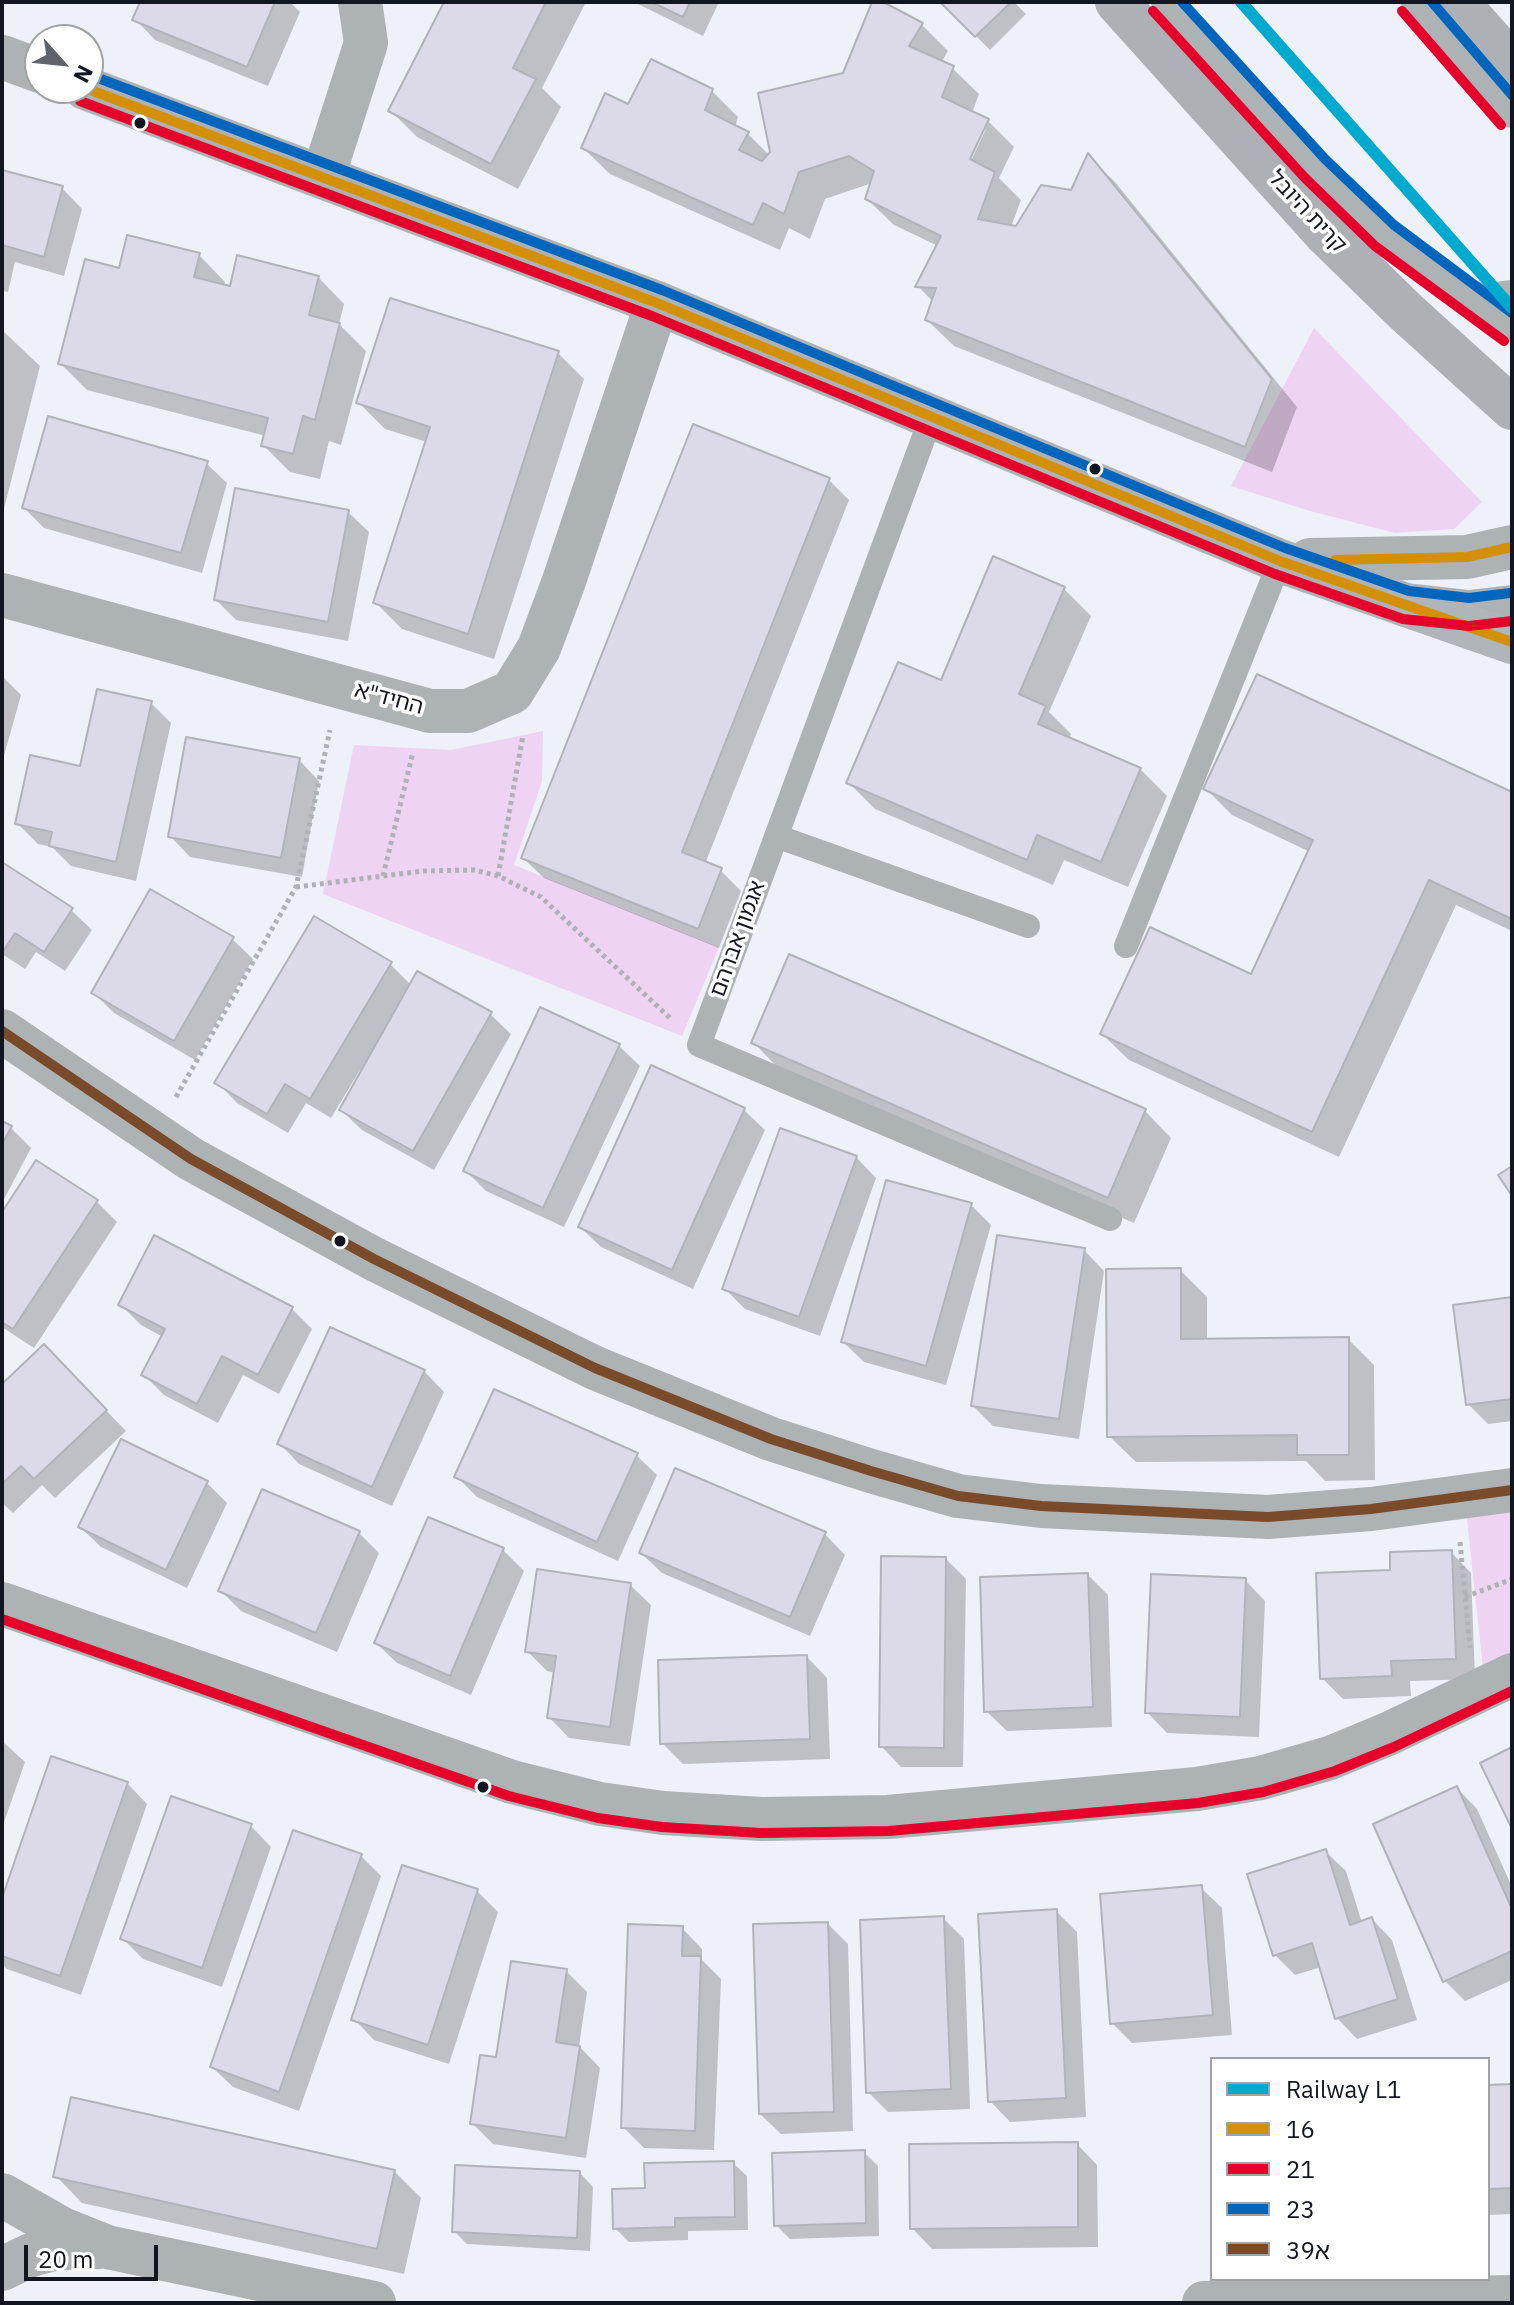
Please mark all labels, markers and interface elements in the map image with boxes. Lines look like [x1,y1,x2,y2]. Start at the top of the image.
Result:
north arrow [24,24,104,104]
text: N [68,61,101,88]
unlabelled marker [132,115,148,131]
street label: קרית היובל [1262,166,1352,258]
unlabelled marker [1087,461,1103,477]
street label: החיד"א [352,677,426,721]
street label: אגמון אברהם [705,877,771,1001]
unlabelled marker [332,1233,348,1249]
unlabelled marker [475,1779,491,1795]
legend [1210,2057,1490,2281]
text: Railway L1 [1286,2073,1401,2105]
text: 16 [1286,2113,1315,2145]
text: 21 [1286,2153,1315,2185]
text: 23 [1286,2193,1315,2225]
scale bar [28,2229,162,2279]
text: 39א [1286,2234,1330,2266]
text: 20 m [38,2243,93,2275]

